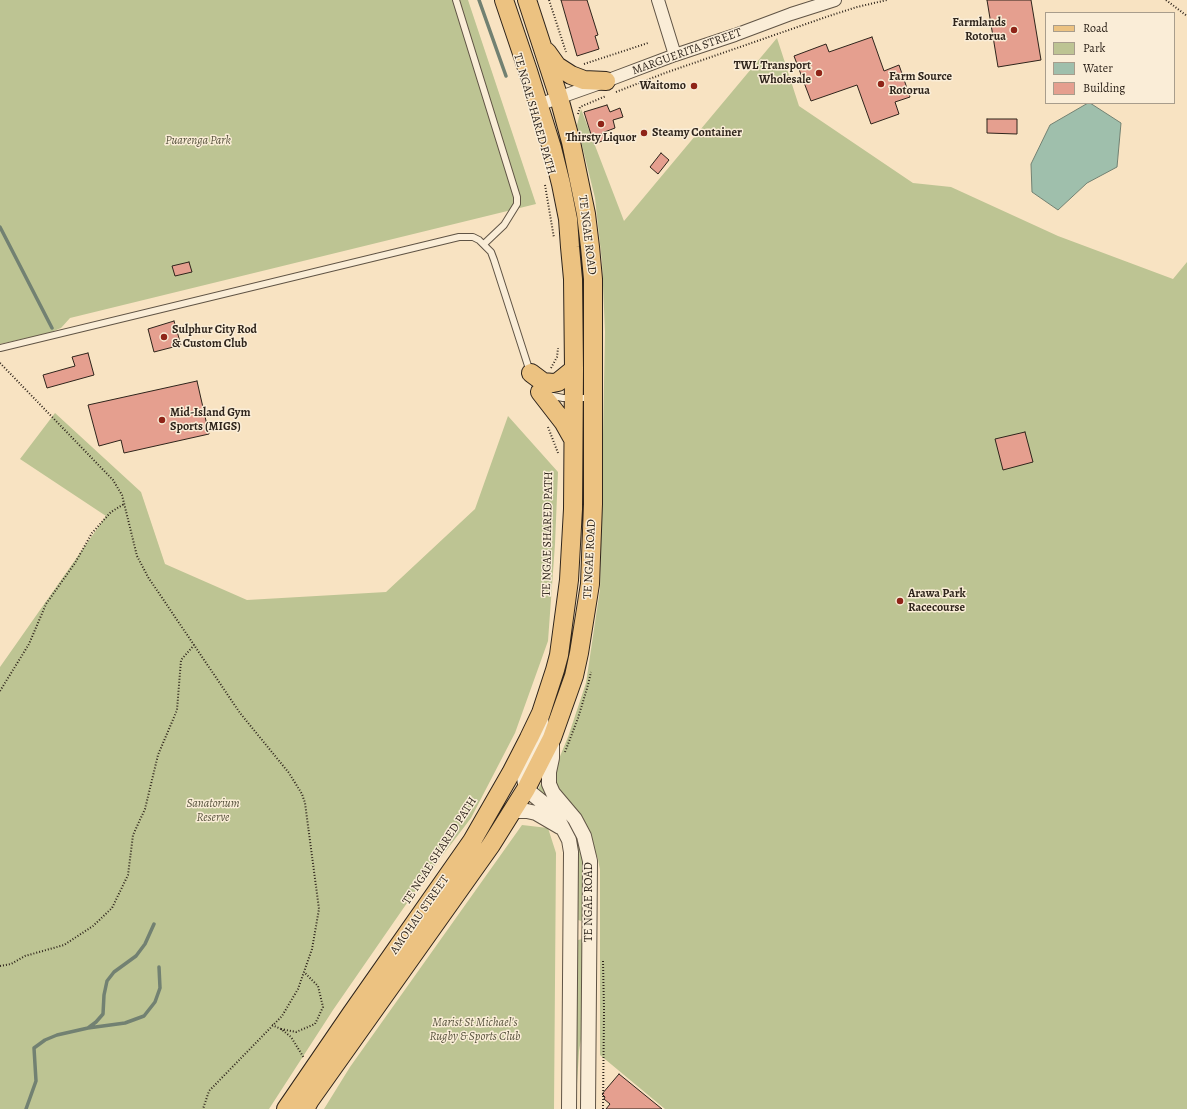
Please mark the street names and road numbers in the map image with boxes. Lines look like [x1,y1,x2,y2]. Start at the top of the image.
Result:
street label: MARGUERITA STREET [630,25,744,79]
street label: TE NGAE SHARED PATH [510,52,558,176]
street label: TE NGAE ROAD [575,194,599,276]
street label: TE NGAE SHARED PATH [540,471,556,597]
street label: TE NGAE ROAD [581,519,599,599]
street label: TE NGAE SHARED PATH [400,795,480,907]
street label: TE NGAE ROAD [582,862,596,942]
street label: AMOHAU STREET [388,873,452,957]

